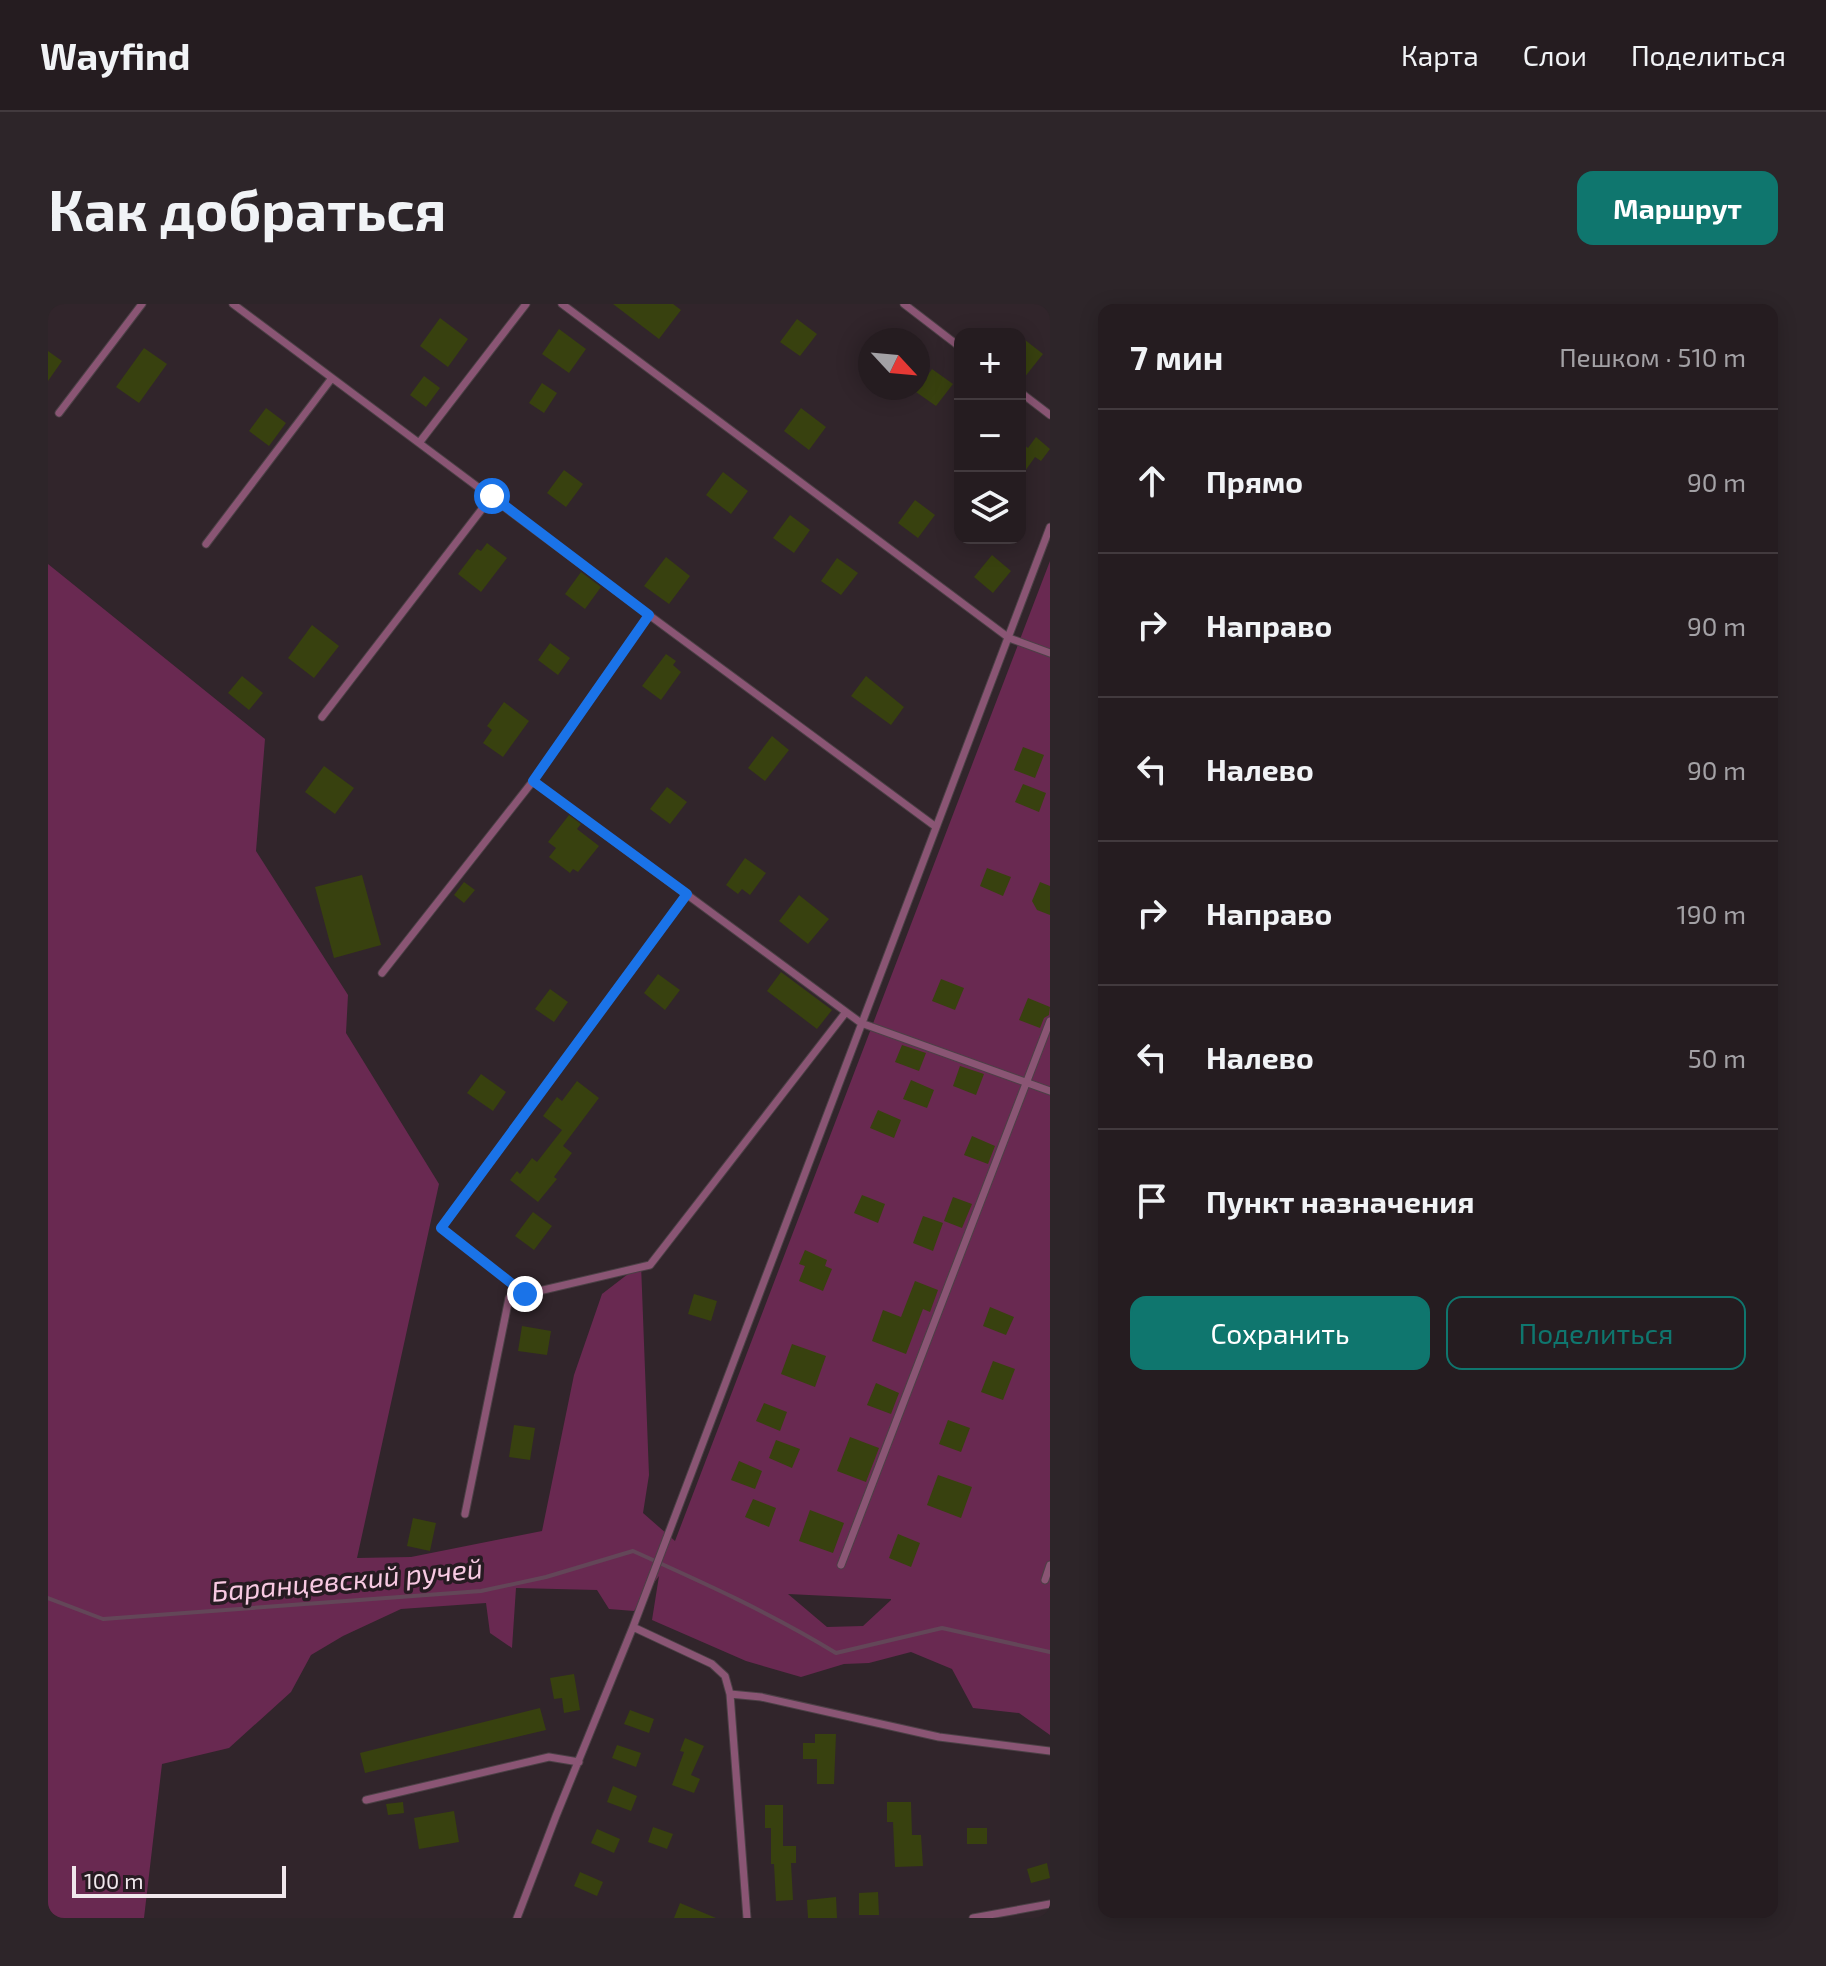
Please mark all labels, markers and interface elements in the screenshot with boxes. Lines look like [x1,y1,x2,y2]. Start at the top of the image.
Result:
text: Wayfind [40,32,191,78]
text: Карта [1401,38,1479,72]
text: Слои [1523,38,1587,72]
text: Поделиться [1631,38,1786,72]
button: Маршрут [1577,171,1778,245]
text: Как добраться [48,175,446,242]
north arrow [858,328,930,400]
map controls [954,328,1026,544]
button: + [954,328,1026,400]
text: 7 мин [1130,336,1223,377]
text: Пешком · 510 m [1559,341,1746,372]
button: − [954,400,1026,472]
icon: ahead [1130,459,1174,503]
text: Прямо [1206,463,1303,499]
text: 90 m [1687,466,1746,497]
button: layers [954,472,1026,544]
route start [474,478,510,514]
icon: right [1130,603,1174,647]
text: Направо [1206,607,1332,643]
text: 90 m [1687,610,1746,641]
icon: left [1130,747,1174,791]
text: Налево [1206,751,1314,787]
text: 90 m [1687,754,1746,785]
icon: right [1130,891,1174,935]
text: Направо [1206,895,1332,931]
text: 190 m [1677,898,1746,929]
icon: left [1130,1035,1174,1079]
text: Налево [1206,1039,1314,1075]
text: 50 m [1688,1042,1746,1073]
icon: arrive [1130,1179,1174,1223]
text: Пункт назначения [1206,1183,1474,1219]
route end [507,1276,543,1312]
button: Сохранить [1130,1296,1430,1370]
button: Поделиться [1446,1296,1746,1370]
water label: Баранцевский ручей [210,1550,484,1608]
scale bar [72,1862,286,1898]
text: 100 m [84,1867,143,1893]

